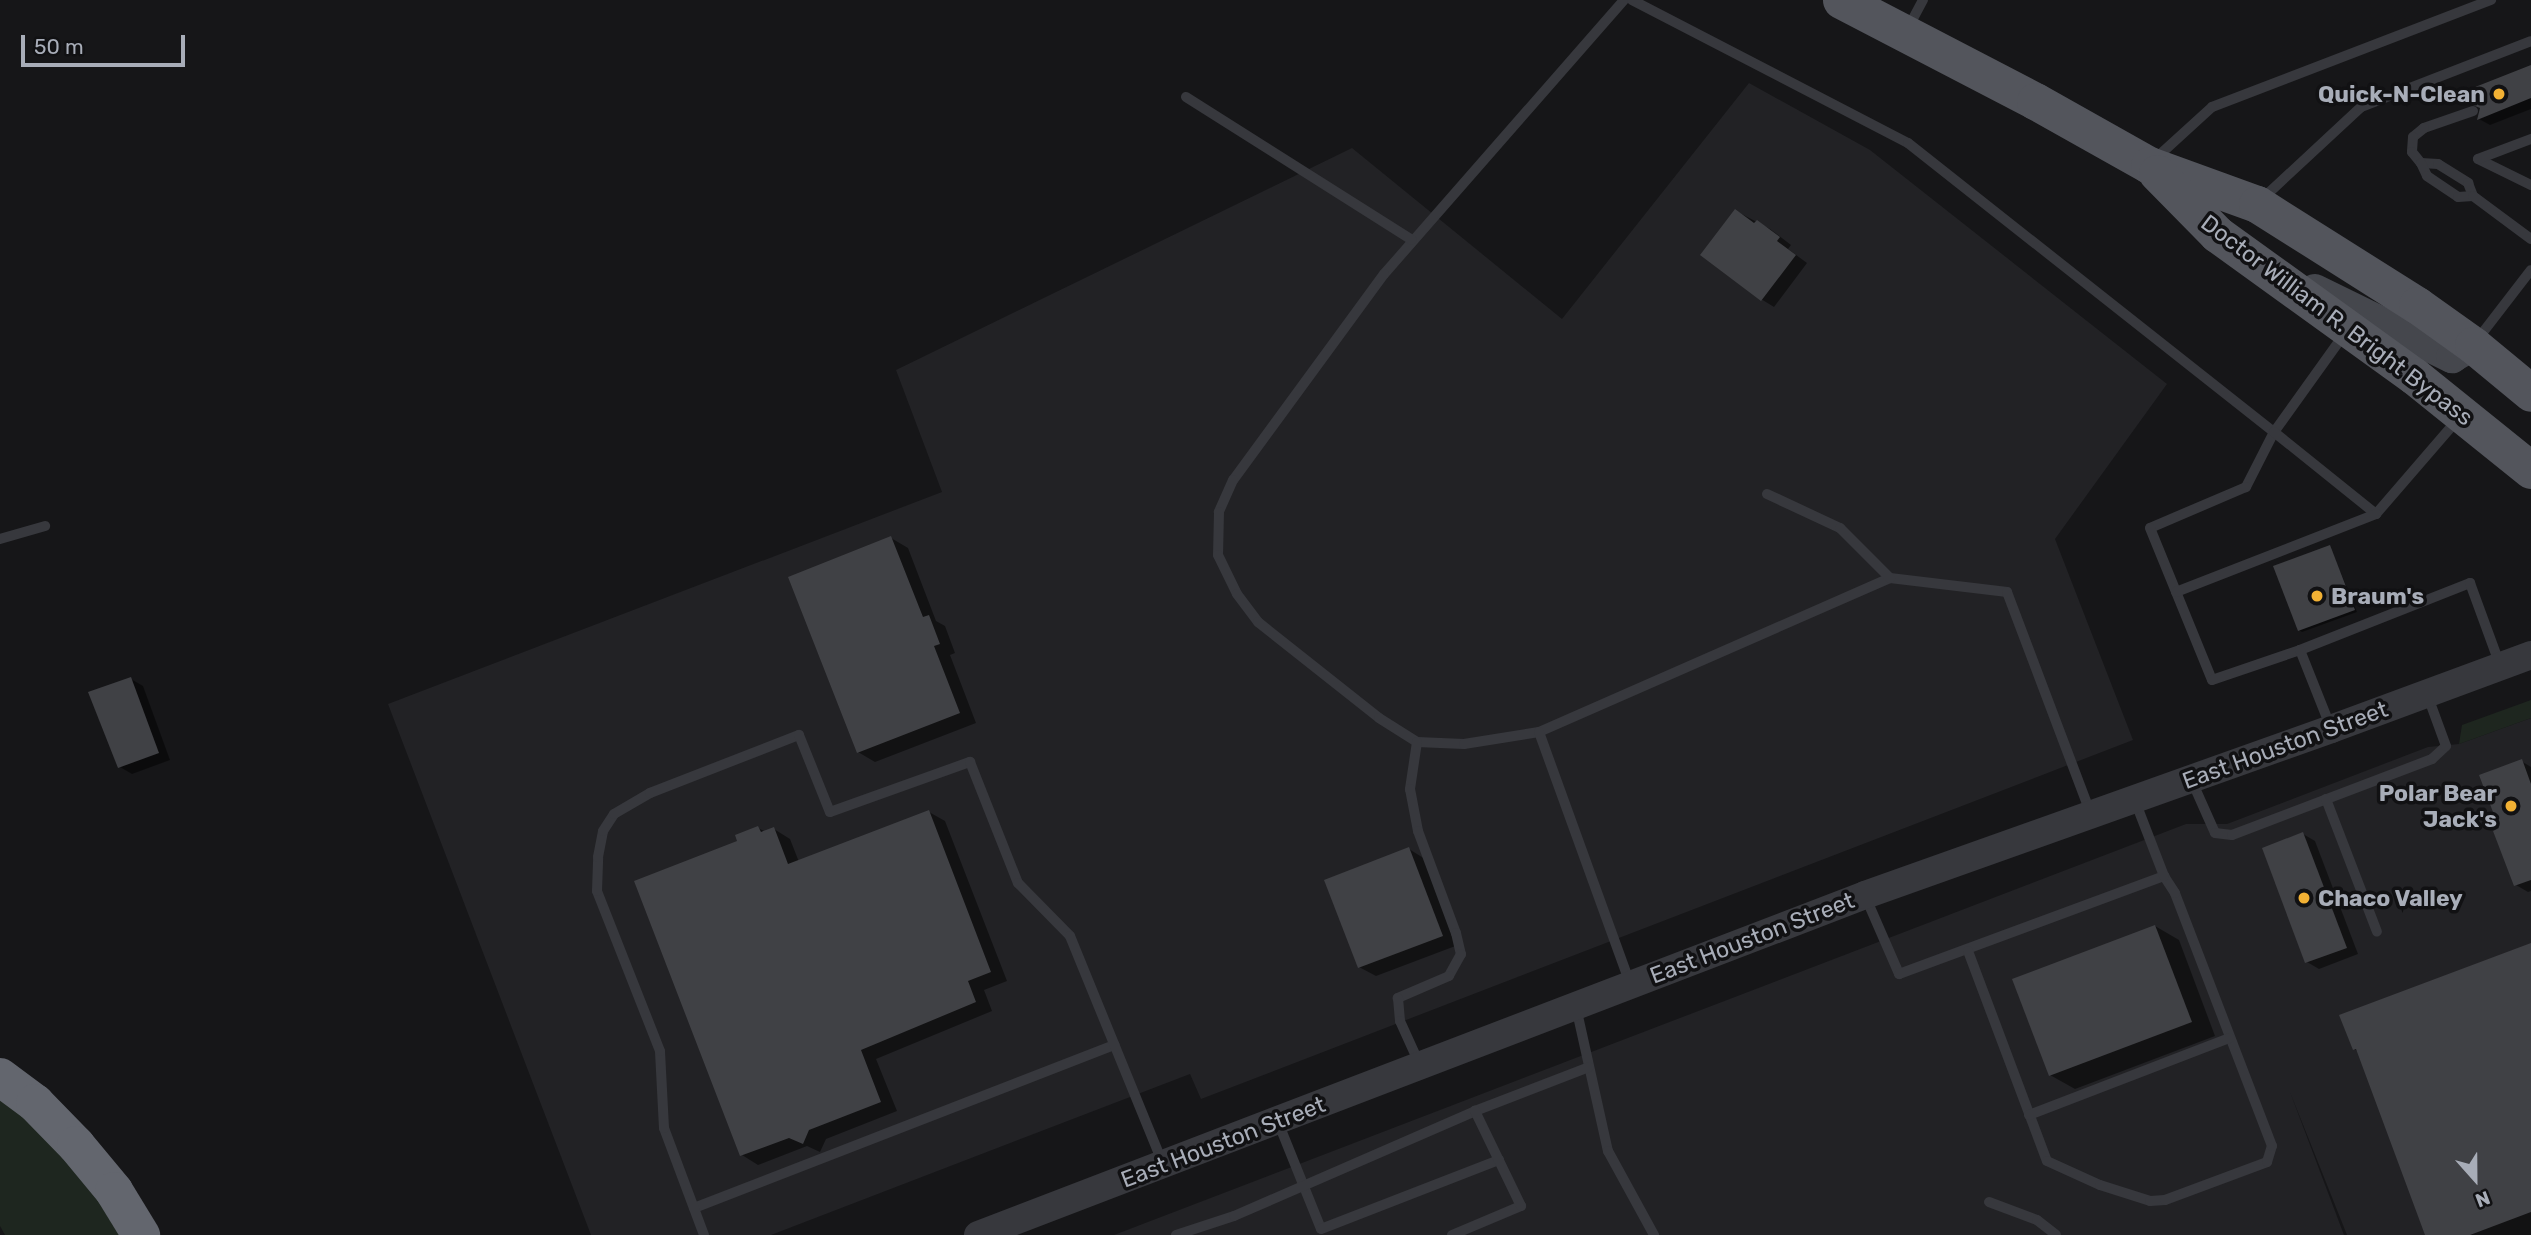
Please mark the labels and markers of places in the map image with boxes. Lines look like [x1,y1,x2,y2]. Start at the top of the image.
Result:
place label: Quick-N-Clean [2318,80,2485,108]
marker: Quick-N-Clean [2491,86,2507,102]
place label: Braum's [2331,582,2424,610]
marker: Braum's [2309,588,2325,604]
place label: Polar Bear Jack's [2378,779,2497,833]
marker: Polar Bear Jack's [2503,798,2519,814]
place label: Chaco Valley [2318,884,2463,912]
marker: Chaco Valley [2296,890,2312,906]

